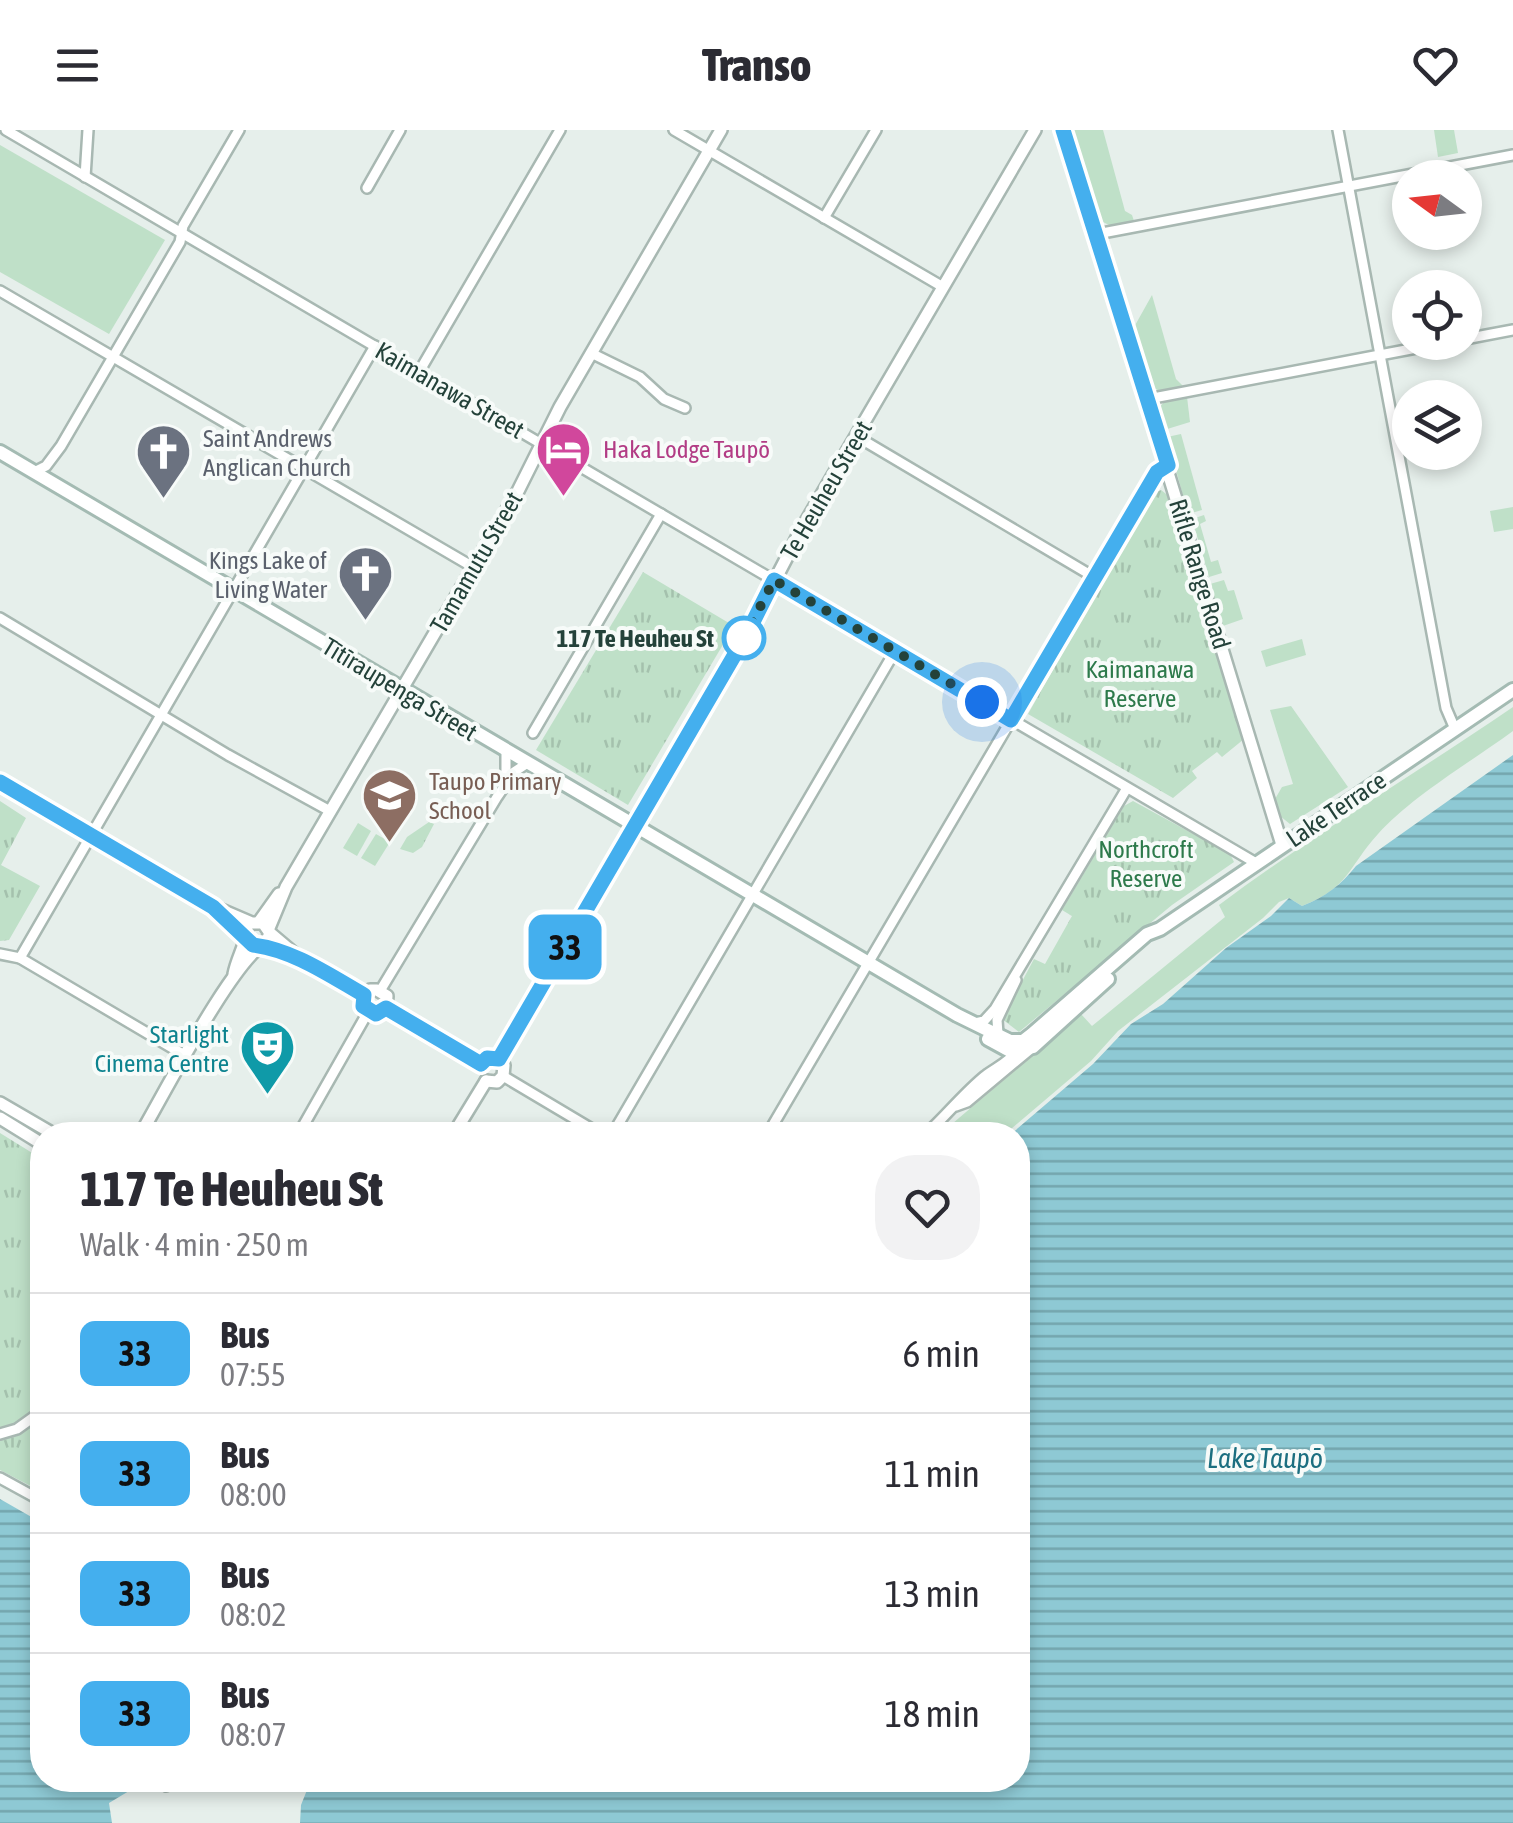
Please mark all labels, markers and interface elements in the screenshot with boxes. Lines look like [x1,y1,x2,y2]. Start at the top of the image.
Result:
icon: menu [50,38,105,93]
icon: heart [1408,38,1463,93]
text: Transo [702,39,811,91]
north arrow [1392,160,1482,250]
map controls [1392,160,1482,470]
button: locate [1392,270,1482,360]
street label: Kaimanawa Street [371,336,529,444]
button: layers [1392,380,1482,470]
street label: Te Heuheu Street [775,415,877,565]
hotel icon: Haka Lodge Taupō [534,419,594,498]
church icon: Saint Andrews Anglican Church [134,422,194,501]
place label: Saint Andrews Anglican Church [203,424,351,481]
place label: Haka Lodge Taupō [603,435,770,463]
street label: Tamamutu Street [424,487,528,637]
street label: Rifle Range Road [1164,496,1236,652]
church icon: Kings Lake of Living Water [336,544,396,623]
place label: Kings Lake of Living Water [209,546,328,603]
marker: 117 Te Heuheu St [723,617,765,659]
place label: 117 Te Heuheu St [556,624,715,652]
street label: Tītīraupenga Street [318,632,482,746]
park label: Kaimanawa Reserve [1086,655,1194,712]
your location [957,677,1007,727]
school or university icon: Taupo Primary School [360,765,420,844]
street label: Lake Terrace [1281,766,1391,852]
place label: Taupo Primary School [429,767,562,824]
park label: Northcroft Reserve [1098,835,1194,892]
line badge: 33 [520,914,610,980]
text: 33 [549,927,581,967]
theatre icon: Starlight Cinema Centre [238,1018,298,1097]
place label: Starlight Cinema Centre [95,1020,229,1077]
button: heart [875,1155,980,1260]
text: 117 Te Heuheu St [80,1161,383,1216]
text: Walk · 4 min · 250 m [80,1226,309,1263]
text: Bus [220,1313,270,1356]
text: 6 min [902,1332,980,1375]
text: 33 [119,1333,151,1373]
text: 07:55 [220,1356,286,1393]
text: Bus [220,1433,270,1476]
water label: Lake Taupō [1207,1442,1323,1474]
text: 11 min [885,1452,980,1495]
text: 33 [119,1453,151,1493]
text: 08:00 [220,1476,287,1513]
text: Bus [220,1553,270,1596]
text: 13 min [885,1572,980,1615]
text: 33 [119,1573,151,1613]
text: 08:02 [220,1596,287,1633]
text: Bus [220,1673,270,1716]
text: 18 min [885,1692,980,1735]
text: 33 [119,1693,151,1733]
text: 08:07 [220,1716,287,1753]

